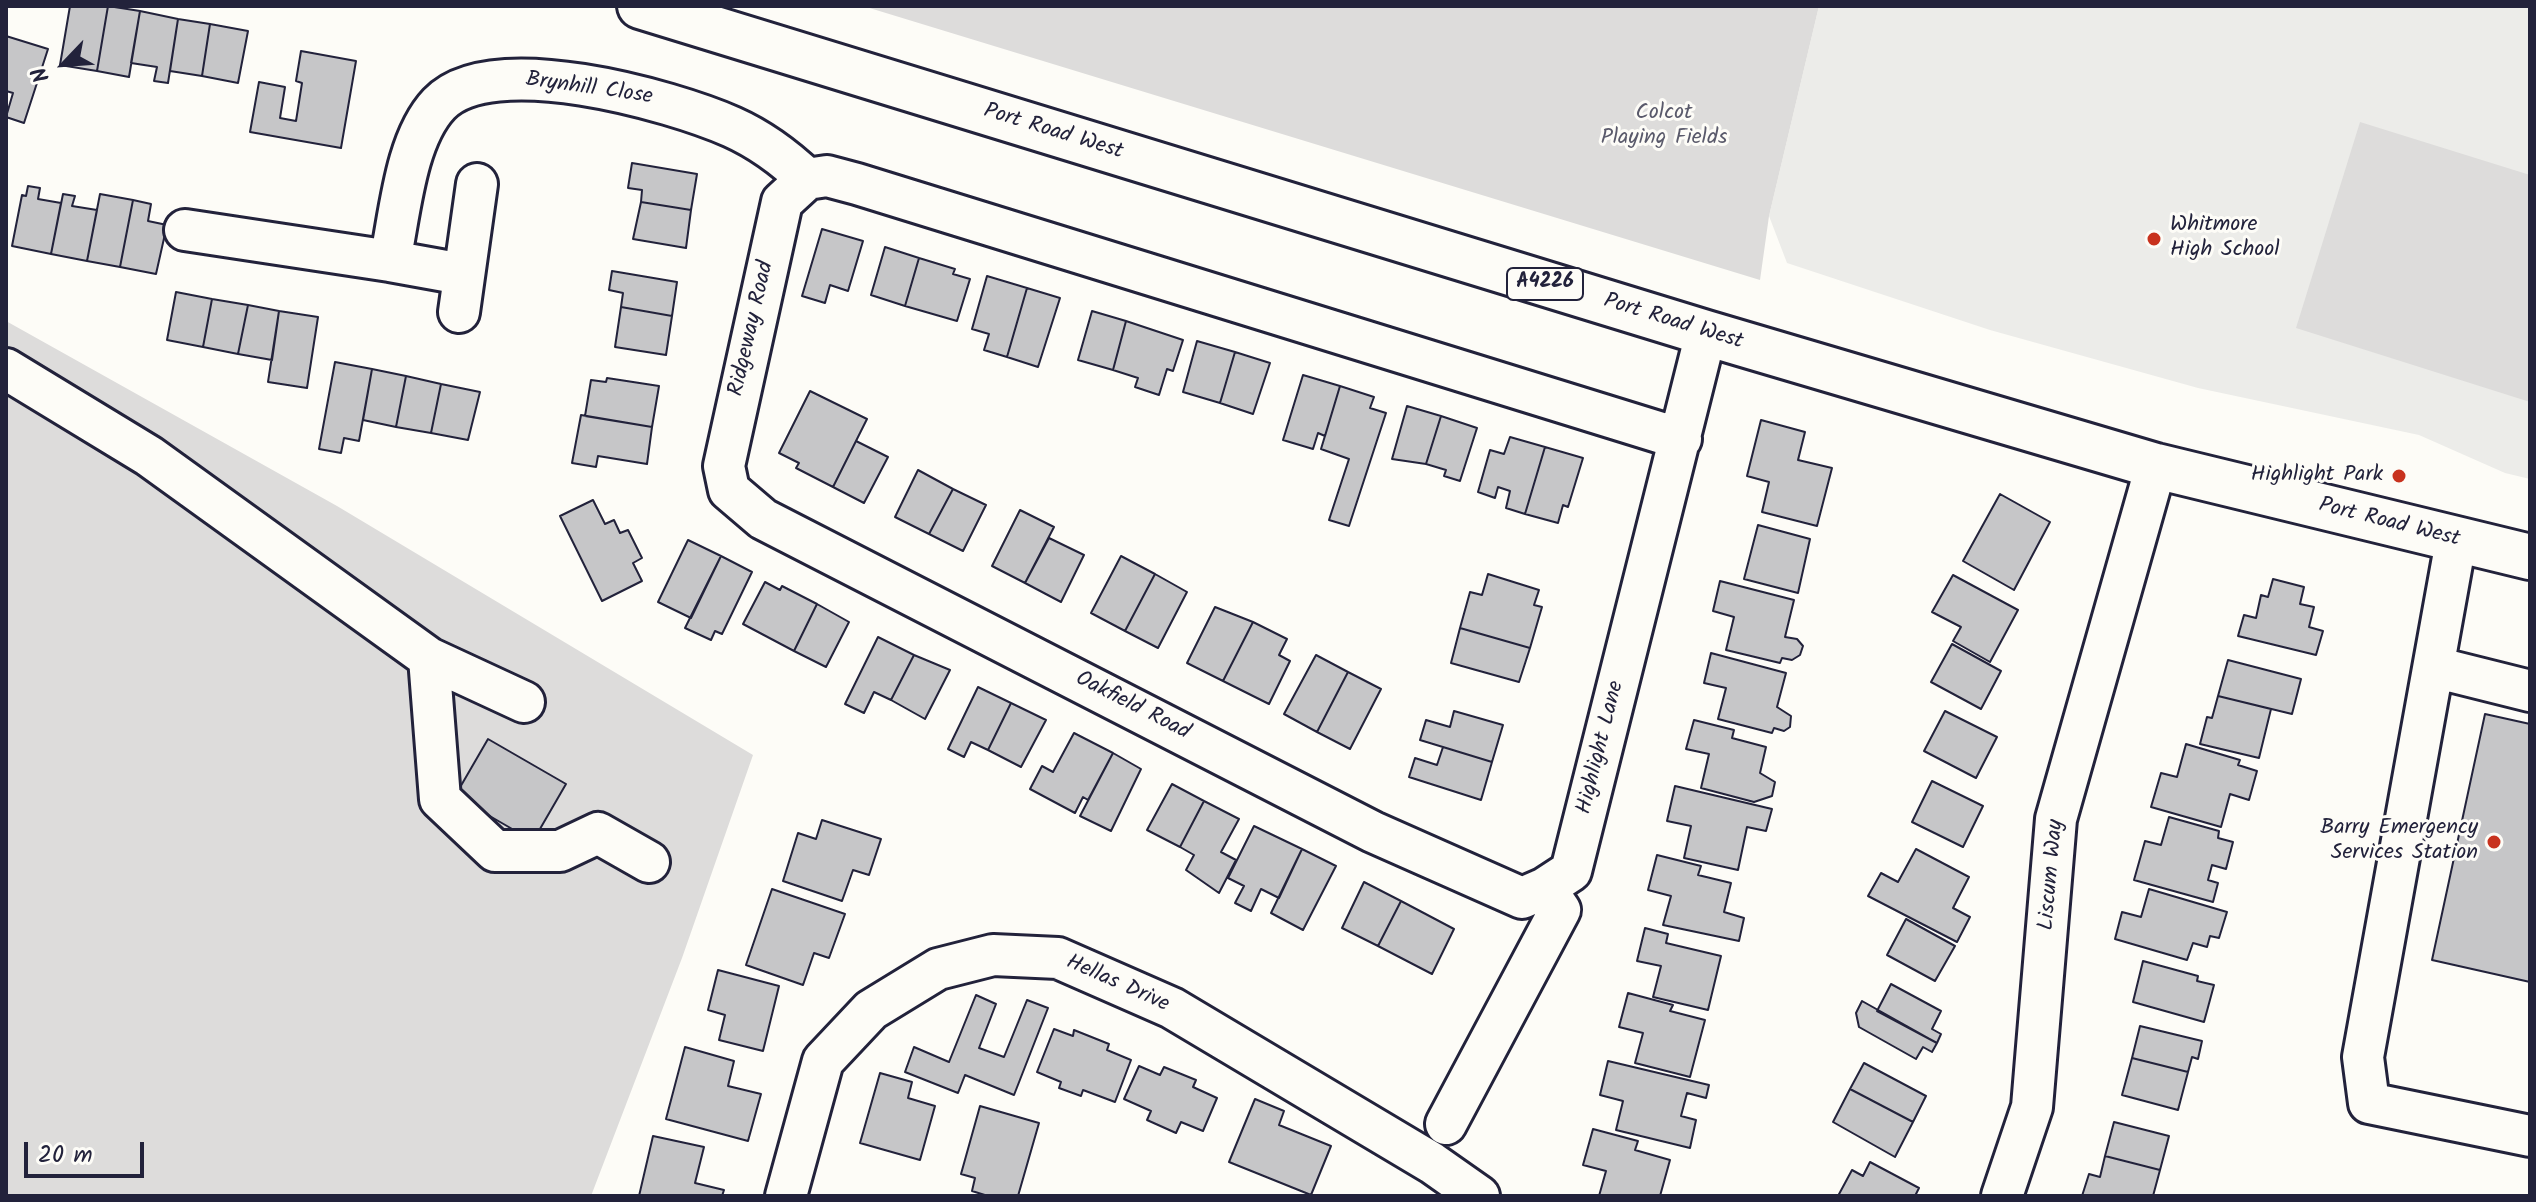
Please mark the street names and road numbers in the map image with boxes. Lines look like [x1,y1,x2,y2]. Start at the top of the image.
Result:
street label: Brynhill Close [524,68,654,112]
street label: Port Road West [980,99,1126,167]
street label: Ridgeway Road [725,259,781,399]
road number: A4226 [1507,268,1583,300]
street label: Port Road West [1600,289,1746,357]
street label: Port Road West [2316,494,2462,554]
street label: Oakfield Road [1070,667,1194,747]
street label: Highlight Lane [1573,679,1631,817]
street label: Liscum Way [2035,818,2071,932]
street label: Hellas Drive [1061,951,1173,1019]

